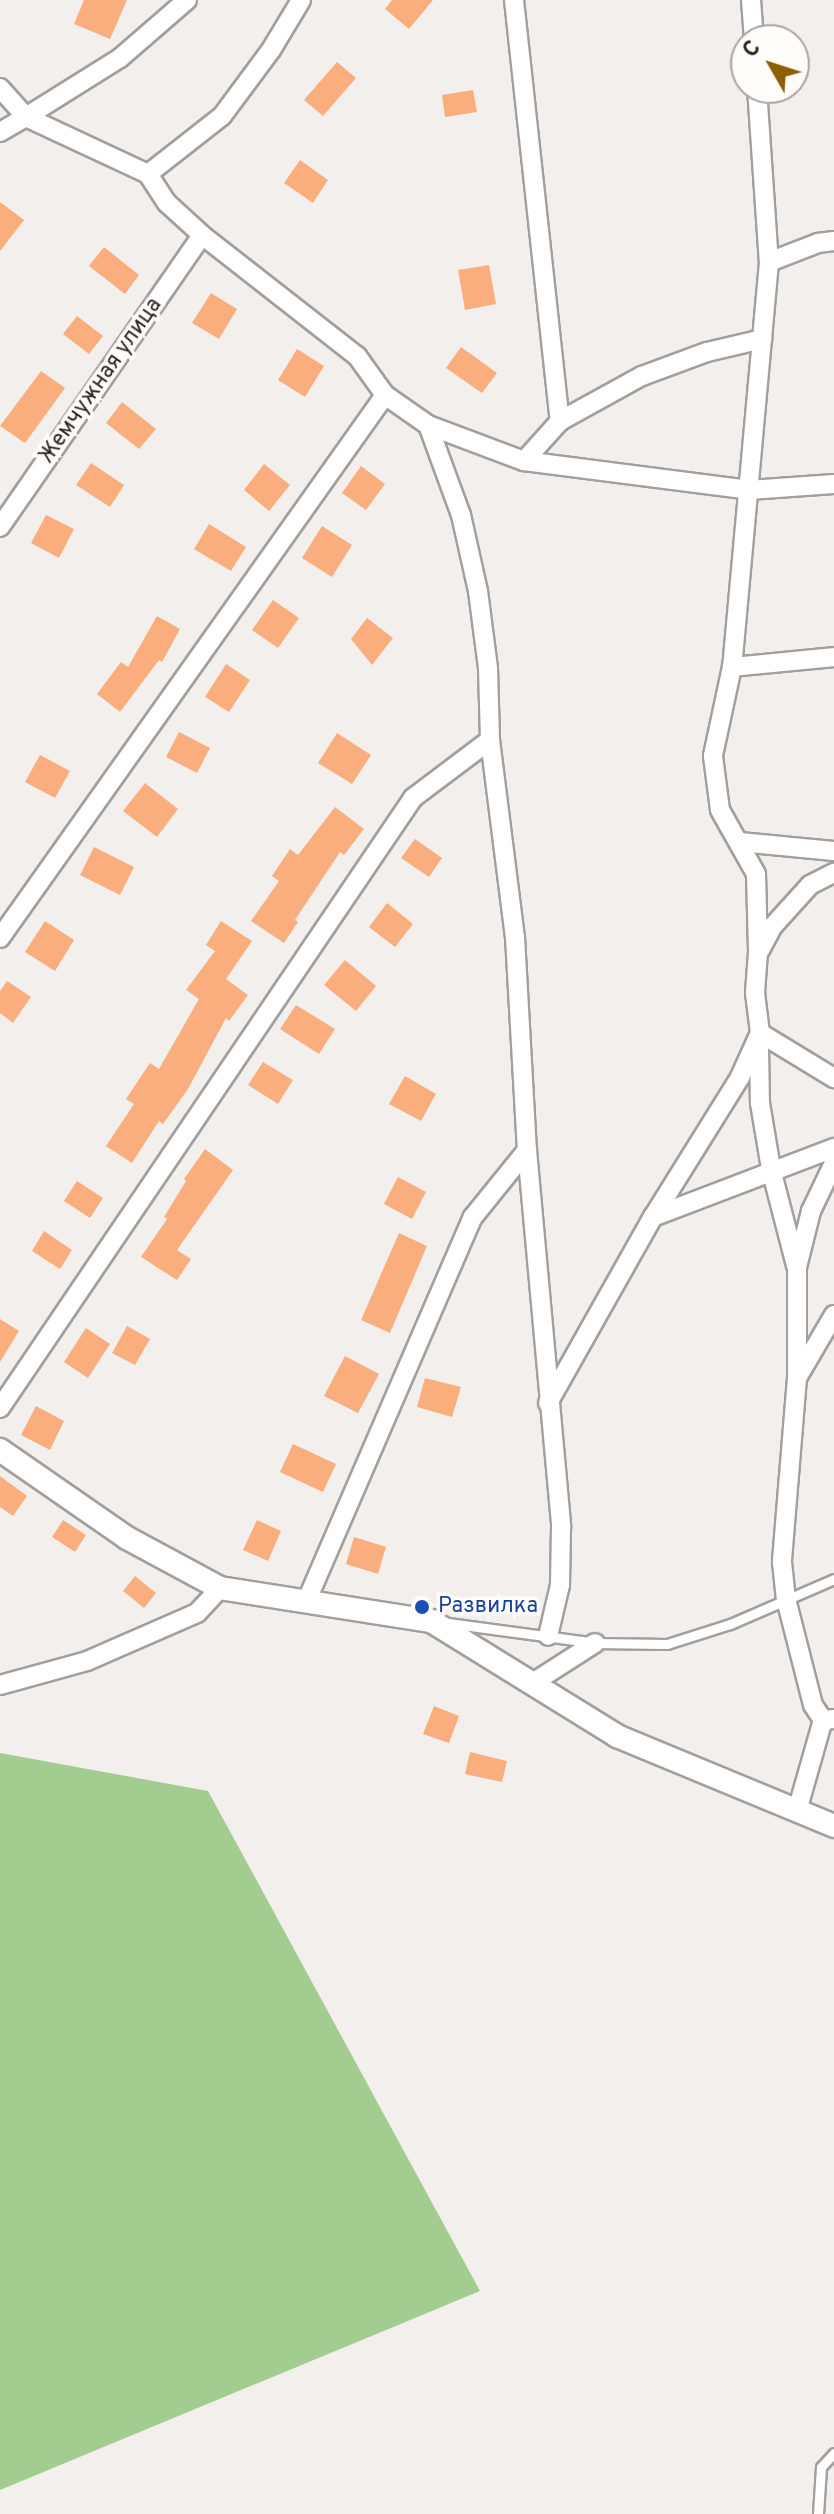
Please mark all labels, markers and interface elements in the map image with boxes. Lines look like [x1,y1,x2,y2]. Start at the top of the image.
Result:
north arrow [730,24,810,104]
text: С [738,36,767,64]
street label: Жемчужная улица [34,293,168,469]
place label: Развилка [438,1594,538,1620]
marker: Развилка [413,1598,431,1616]

